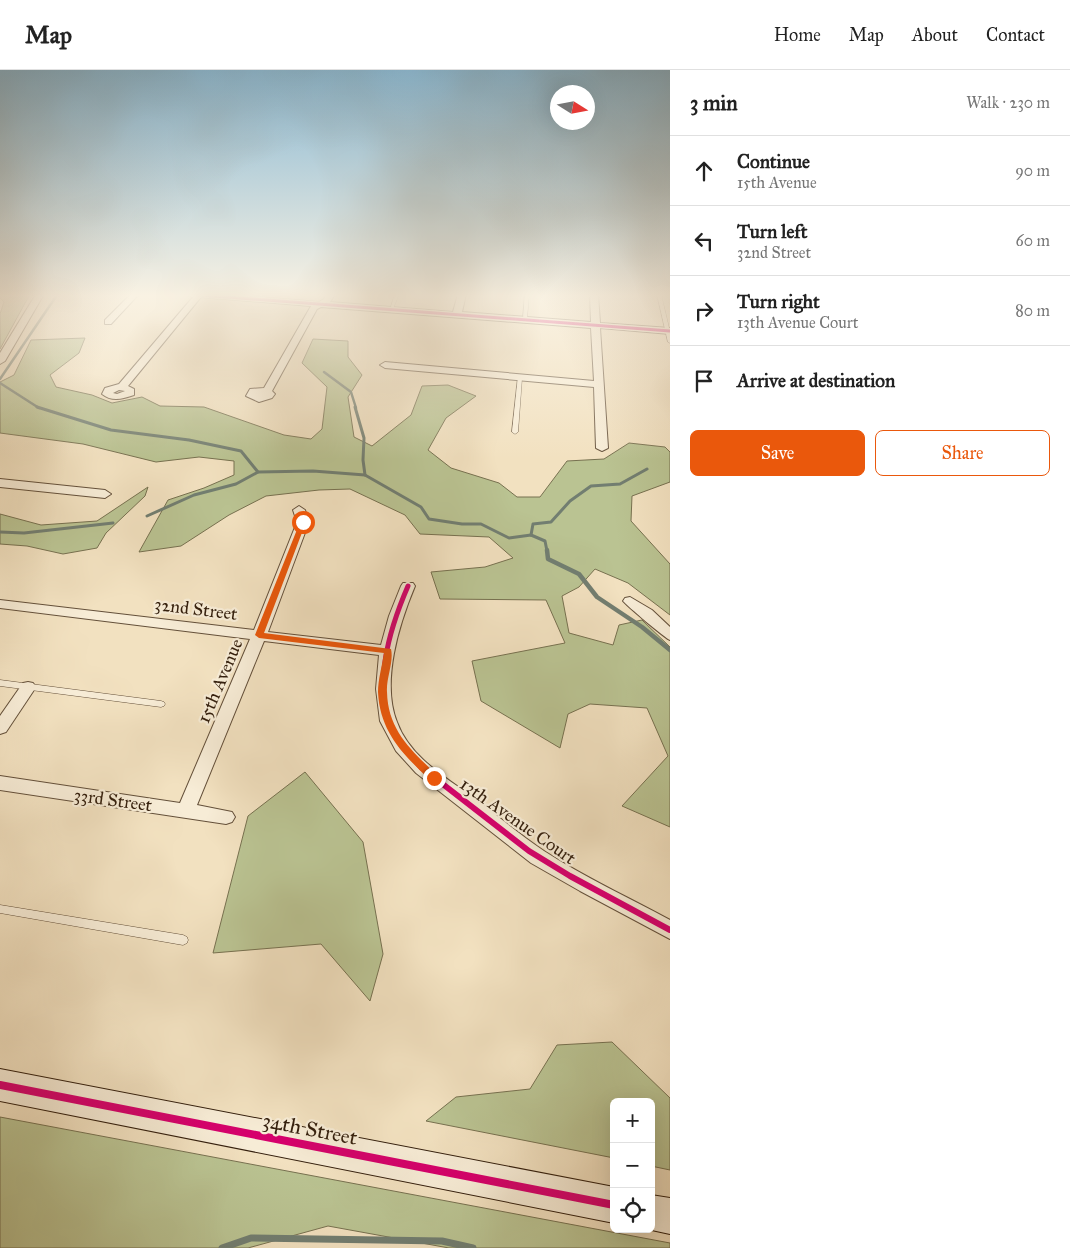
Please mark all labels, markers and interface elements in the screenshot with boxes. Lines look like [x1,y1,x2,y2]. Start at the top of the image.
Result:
text: Map [25,20,72,50]
text: Home [774,24,821,46]
text: Map [849,24,884,46]
text: About [912,24,958,46]
text: Contact [986,24,1045,46]
north arrow [550,85,595,130]
text: 3 min [690,90,738,116]
text: Walk · 230 m [966,93,1050,112]
text: Continue [737,150,810,173]
icon: ahead [690,157,718,185]
text: 90 m [1015,161,1050,180]
text: 15th Avenue [737,173,817,192]
text: Turn left [737,220,807,243]
icon: left [690,227,718,255]
text: 60 m [1016,231,1050,250]
text: 32nd Street [737,243,811,262]
text: Turn right [737,290,820,313]
icon: right [690,297,718,325]
text: 80 m [1015,301,1050,320]
text: 13th Avenue Court [737,313,858,332]
icon: arrive [690,367,718,395]
text: Arrive at destination [737,369,895,392]
button: Save [690,430,865,476]
button: Share [875,430,1050,476]
route start [292,511,315,534]
street label: 32nd Street [153,593,239,625]
street label: 15th Avenue [192,635,248,727]
route end [423,767,446,790]
street label: 13th Avenue Court [456,773,581,870]
street label: 33rd Street [73,784,154,816]
map controls [610,1098,655,1233]
button: + [610,1098,655,1143]
street label: 34th Street [260,1107,360,1151]
button: − [610,1143,655,1188]
button: locate [610,1188,655,1233]

